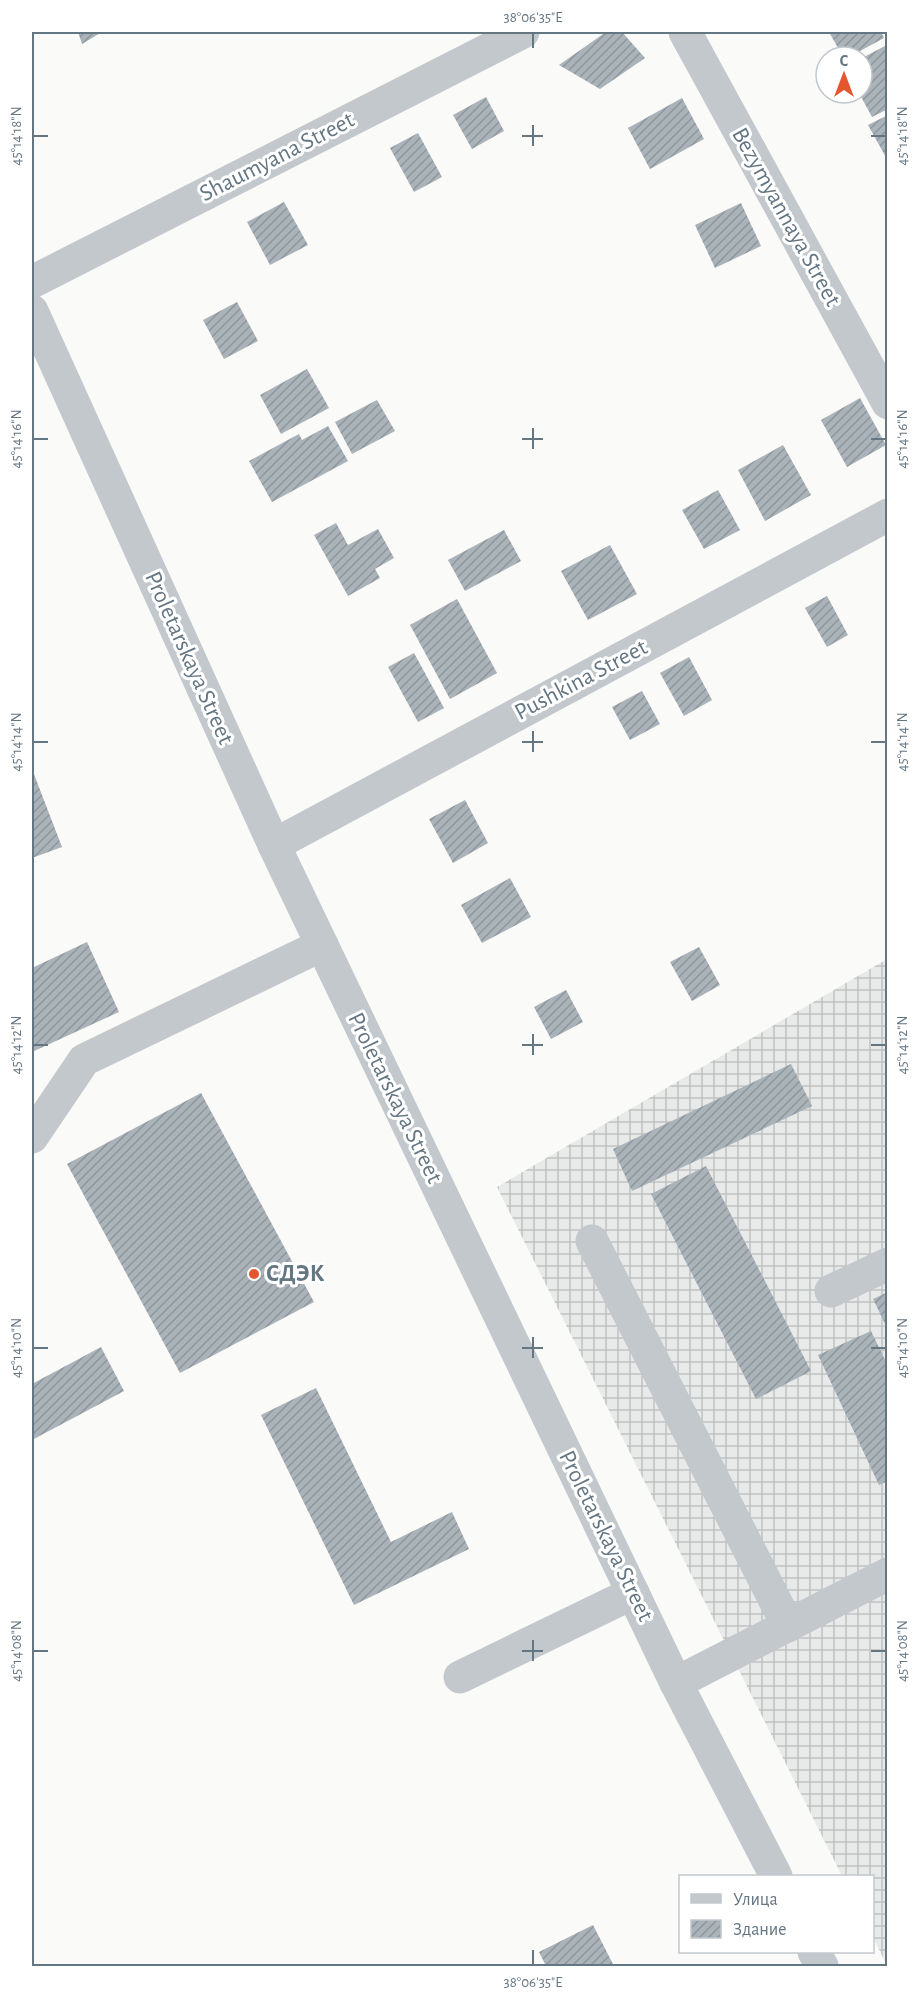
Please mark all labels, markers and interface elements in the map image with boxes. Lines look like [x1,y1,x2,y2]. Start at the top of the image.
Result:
text: 38°06'35"E [503,10,563,25]
north arrow [814,45,874,105]
text: С [840,53,849,69]
text: 45°14'18"N [9,106,24,166]
text: 45°14'18"N [895,106,910,166]
street label: Shaumyana Street [196,108,359,206]
street label: Bezymyannaya Street [727,124,845,311]
text: 45°14'16"N [9,409,24,469]
text: 45°14'16"N [895,409,910,469]
street label: Proletarskaya Street [140,568,238,748]
street label: Pushkina Street [511,635,652,725]
text: 45°14'14"N [9,712,24,772]
text: 45°14'14"N [895,712,910,772]
street label: Proletarskaya Street [343,1009,447,1187]
text: 45°14'12"N [9,1015,24,1075]
text: 45°14'12"N [895,1015,910,1075]
place label: СДЭК [266,1262,325,1286]
marker: СДЭК [247,1267,261,1281]
text: 45°14'10"N [9,1318,24,1378]
text: 45°14'10"N [895,1318,910,1378]
street label: Proletarskaya Street [554,1447,658,1625]
text: 45°14'08"N [9,1620,24,1682]
text: 45°14'08"N [895,1620,910,1682]
legend [679,1875,874,1953]
text: Улица [733,1891,778,1909]
text: Здание [733,1921,787,1939]
text: 38°06'35"E [503,1975,563,1990]

